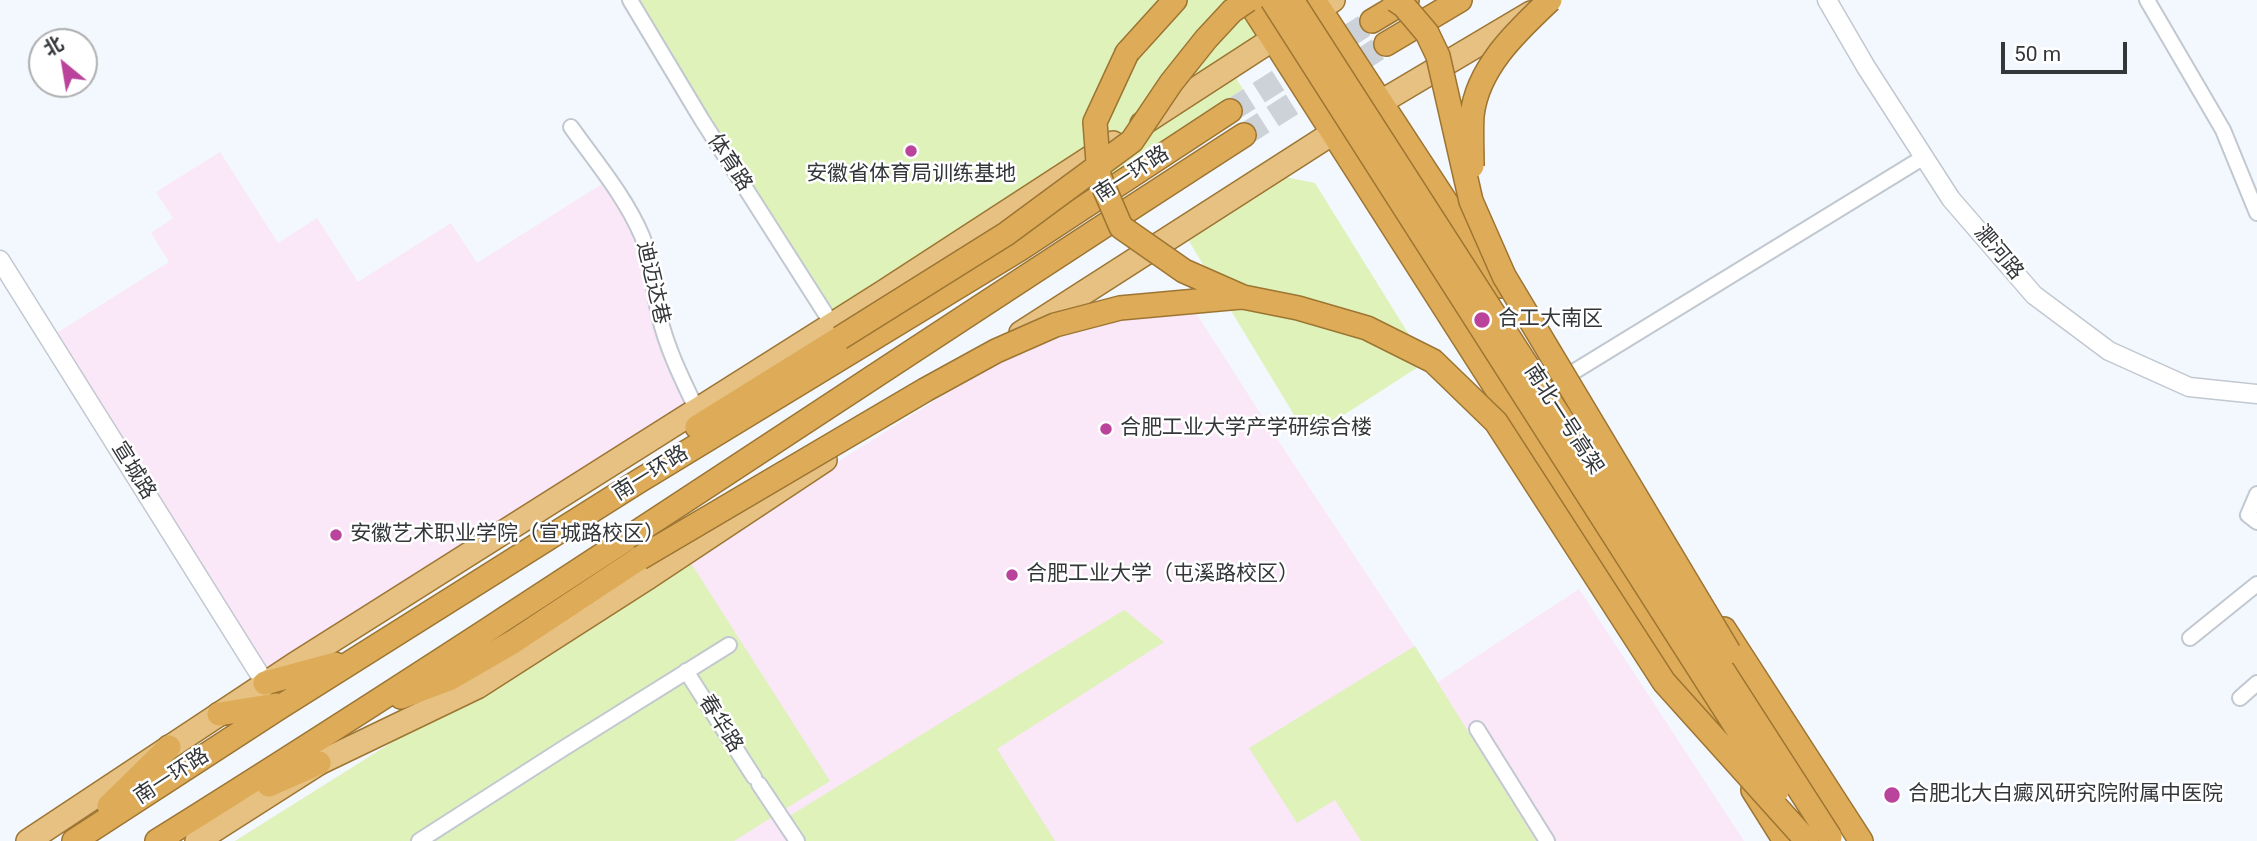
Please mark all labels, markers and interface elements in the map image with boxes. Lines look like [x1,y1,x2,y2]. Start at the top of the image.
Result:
north arrow [28,28,98,98]
scale bar [2005,28,2131,72]
text: 北 [39,31,67,61]
text: 50 m [2014,42,2061,66]
street label: 体育路 [701,130,757,196]
street label: 南一环路 [1090,142,1174,208]
marker: 安徽省体育局训练基地 [903,143,919,159]
place label: 安徽省体育局训练基地 [806,162,1016,188]
street label: 淝河路 [1968,221,2028,285]
street label: 迪迈达巷 [630,239,674,327]
place label: 合工大南区 [1498,307,1603,333]
marker: 合工大南区 [1472,310,1492,330]
street label: 南北一号高架 [1518,360,1608,480]
place label: 合肥工业大学产学研综合楼 [1120,416,1372,442]
marker: 合肥工业大学产学研综合楼 [1098,421,1114,437]
street label: 宣城路 [106,438,160,504]
street label: 南一环路 [609,441,693,507]
place label: 安徽艺术职业学院（宣城路校区） [350,522,665,548]
marker: 安徽艺术职业学院（宣城路校区） [328,527,344,543]
place label: 合肥工业大学（屯溪路校区） [1026,562,1299,588]
marker: 合肥工业大学（屯溪路校区） [1004,567,1020,583]
street label: 春华路 [693,691,747,757]
street label: 南一环路 [130,744,214,810]
place label: 合肥北大白癜风研究院附属中医院 [1908,782,2223,808]
marker: 合肥北大白癜风研究院附属中医院 [1882,785,1902,805]

